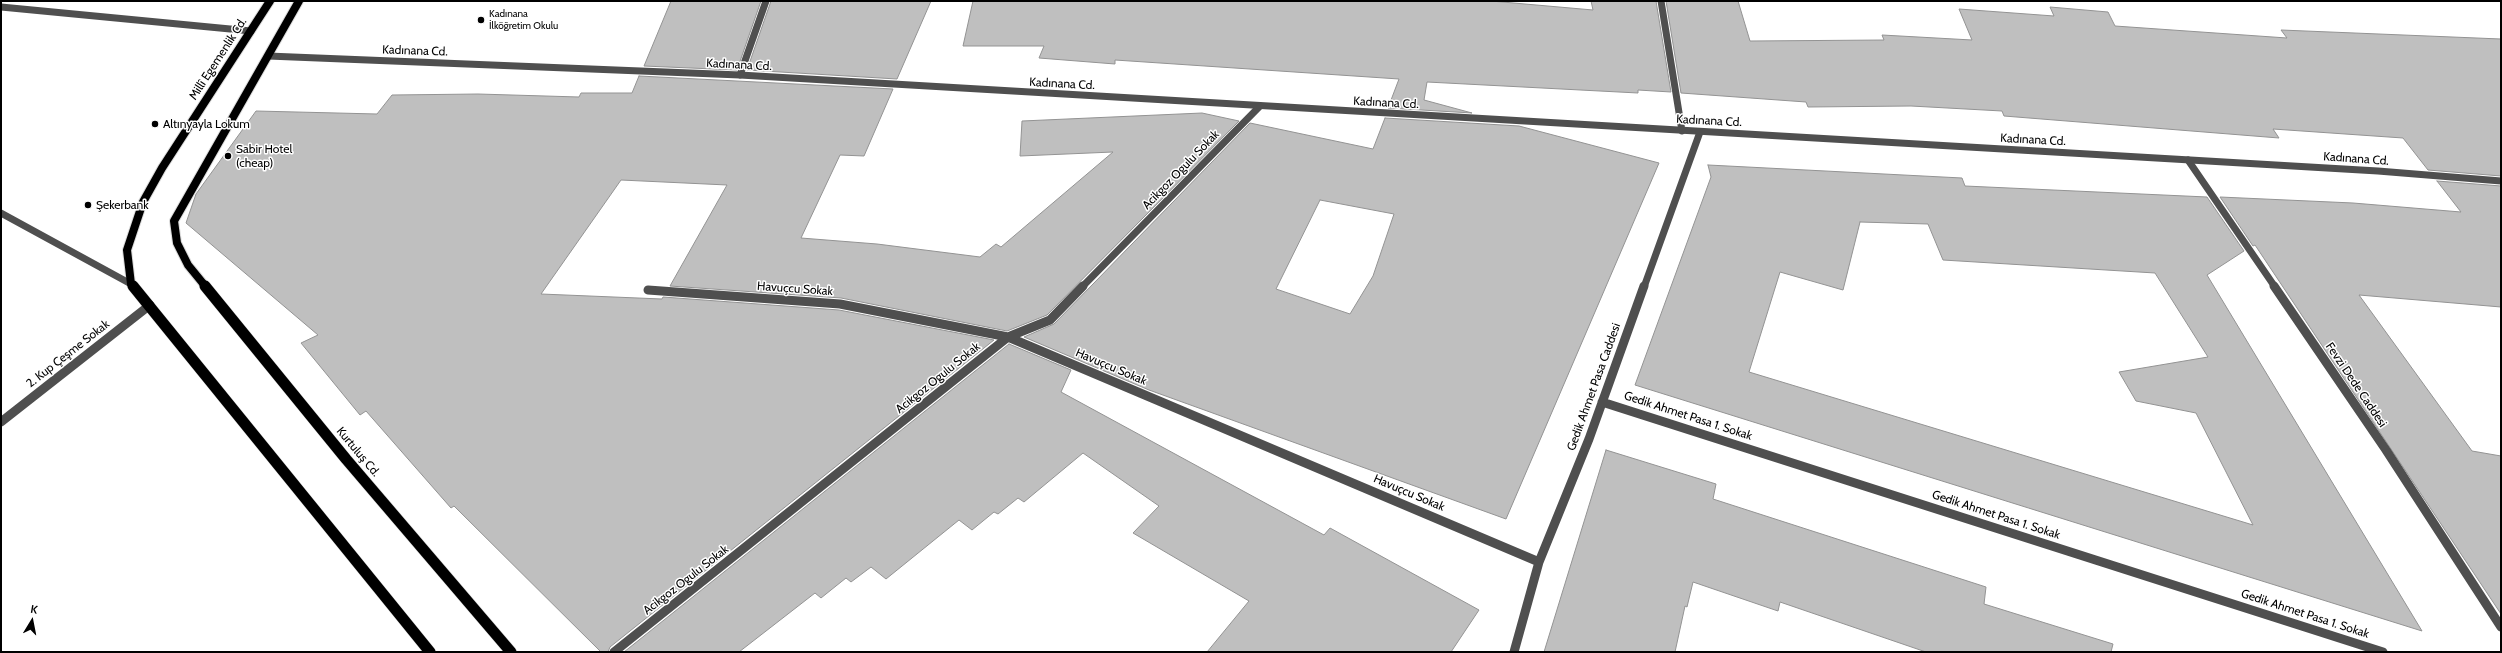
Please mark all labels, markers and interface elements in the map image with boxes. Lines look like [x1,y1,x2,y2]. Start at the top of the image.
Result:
place label: Kadınana İlköğretim Okulu [489,8,558,32]
street label: Millî Egemenlik Cd. [186,15,250,103]
marker: Kadınana İlköğretim Okulu [476,15,486,25]
street label: Kadınana Cd. [382,43,448,59]
street label: Kadınana Cd. [706,56,772,74]
street label: Kadınana Cd. [1029,75,1095,93]
street label: Kadınana Cd. [1353,94,1419,112]
street label: Kadınana Cd. [1676,112,1742,130]
place label: Altınyayla Lokum [163,117,250,131]
marker: Altınyayla Lokum [150,119,160,129]
street label: Acikgoz Ogulu Sokak [1140,127,1222,213]
street label: Kadınana Cd. [2000,131,2066,149]
place label: Sabir Hotel (cheap) [236,142,292,170]
street label: Kadınana Cd. [2323,150,2389,168]
marker: Sabir Hotel (cheap) [223,151,233,161]
place label: Şekerbank [96,198,149,212]
marker: Şekerbank [83,200,93,210]
street label: Havuçcu Sokak [757,279,833,299]
street label: 2. Kup Çeşme Sokak [24,317,112,391]
street label: Gedik Ahmet Pasa Caddesi [1564,321,1624,453]
street label: Acikgoz Ogulu Sokak [893,340,983,416]
street label: Fevzi Dede Caddesi [2322,340,2390,430]
street label: Havuçcu Sokak [1073,346,1149,388]
street label: Gedik Ahmet Pasa 1. Sokak [1622,388,1754,444]
street label: Kurtuluş Cd. [333,424,383,480]
street label: Havuçcu Sokak [1371,472,1447,514]
street label: Gedik Ahmet Pasa 1. Sokak [1930,487,2062,543]
street label: Acikgoz Ogulu Sokak [640,542,732,618]
street label: Gedik Ahmet Pasa 1. Sokak [2239,586,2371,642]
north arrow [12,601,52,641]
text: K [29,602,39,617]

